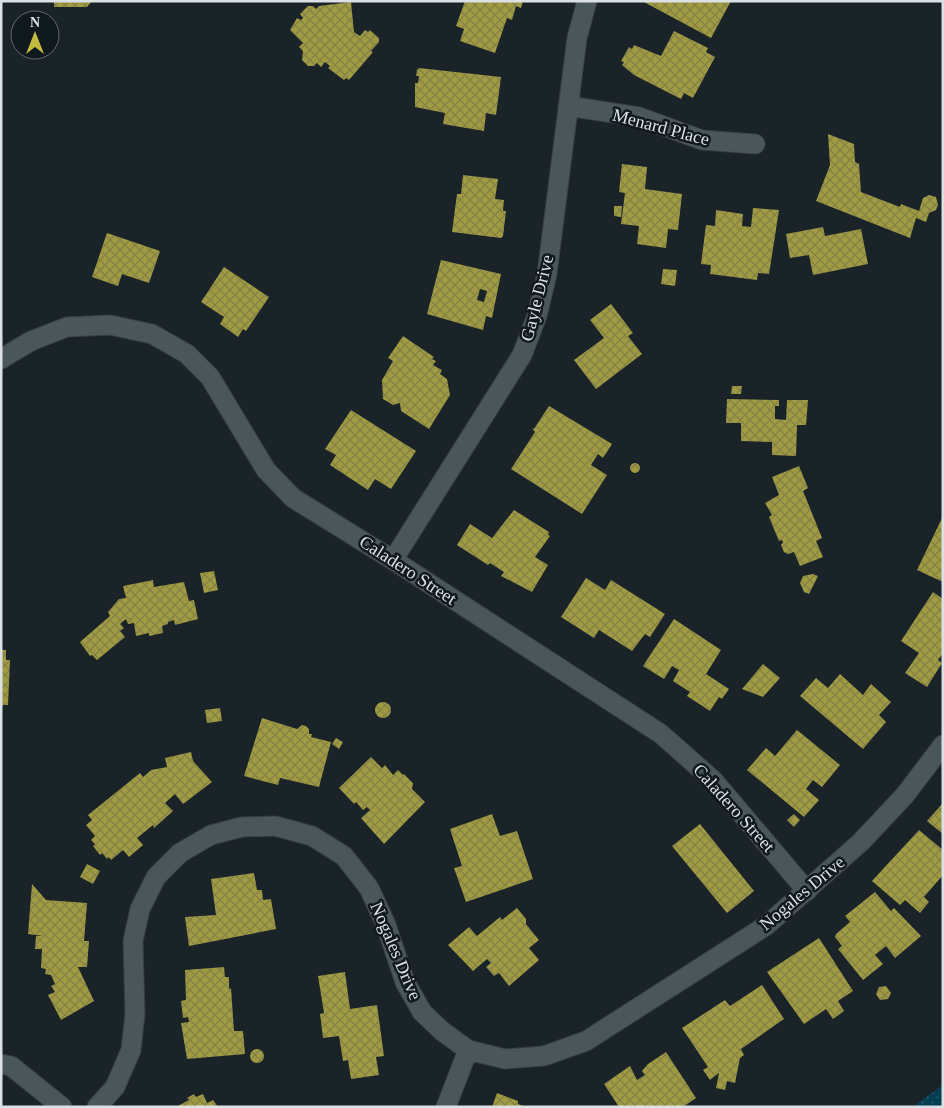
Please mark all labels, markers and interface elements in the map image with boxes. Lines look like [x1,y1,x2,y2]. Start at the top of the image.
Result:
north arrow [10,10,60,60]
text: N [30,15,40,30]
street label: Menard Place [610,104,712,150]
street label: Gayle Drive [517,253,557,343]
street label: Caladero Street [356,531,460,609]
street label: Caladero Street [689,760,779,856]
street label: Nogales Drive [756,852,848,934]
street label: Nogales Drive [366,899,426,1003]

